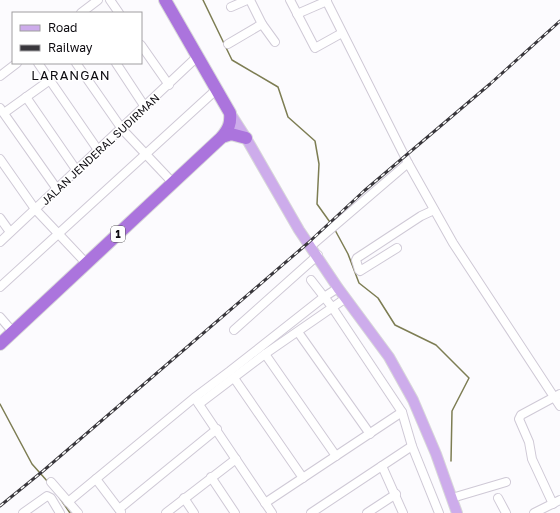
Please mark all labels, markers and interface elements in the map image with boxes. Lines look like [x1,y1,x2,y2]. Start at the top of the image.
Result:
legend [12,12,142,64]
text: Road [48,20,77,35]
text: Railway [48,40,93,55]
district label: LARANGAN [31,67,111,83]
street label: JALAN JENDERAL SUDIRMAN [38,91,162,207]
road number: 1 [111,226,125,242]

